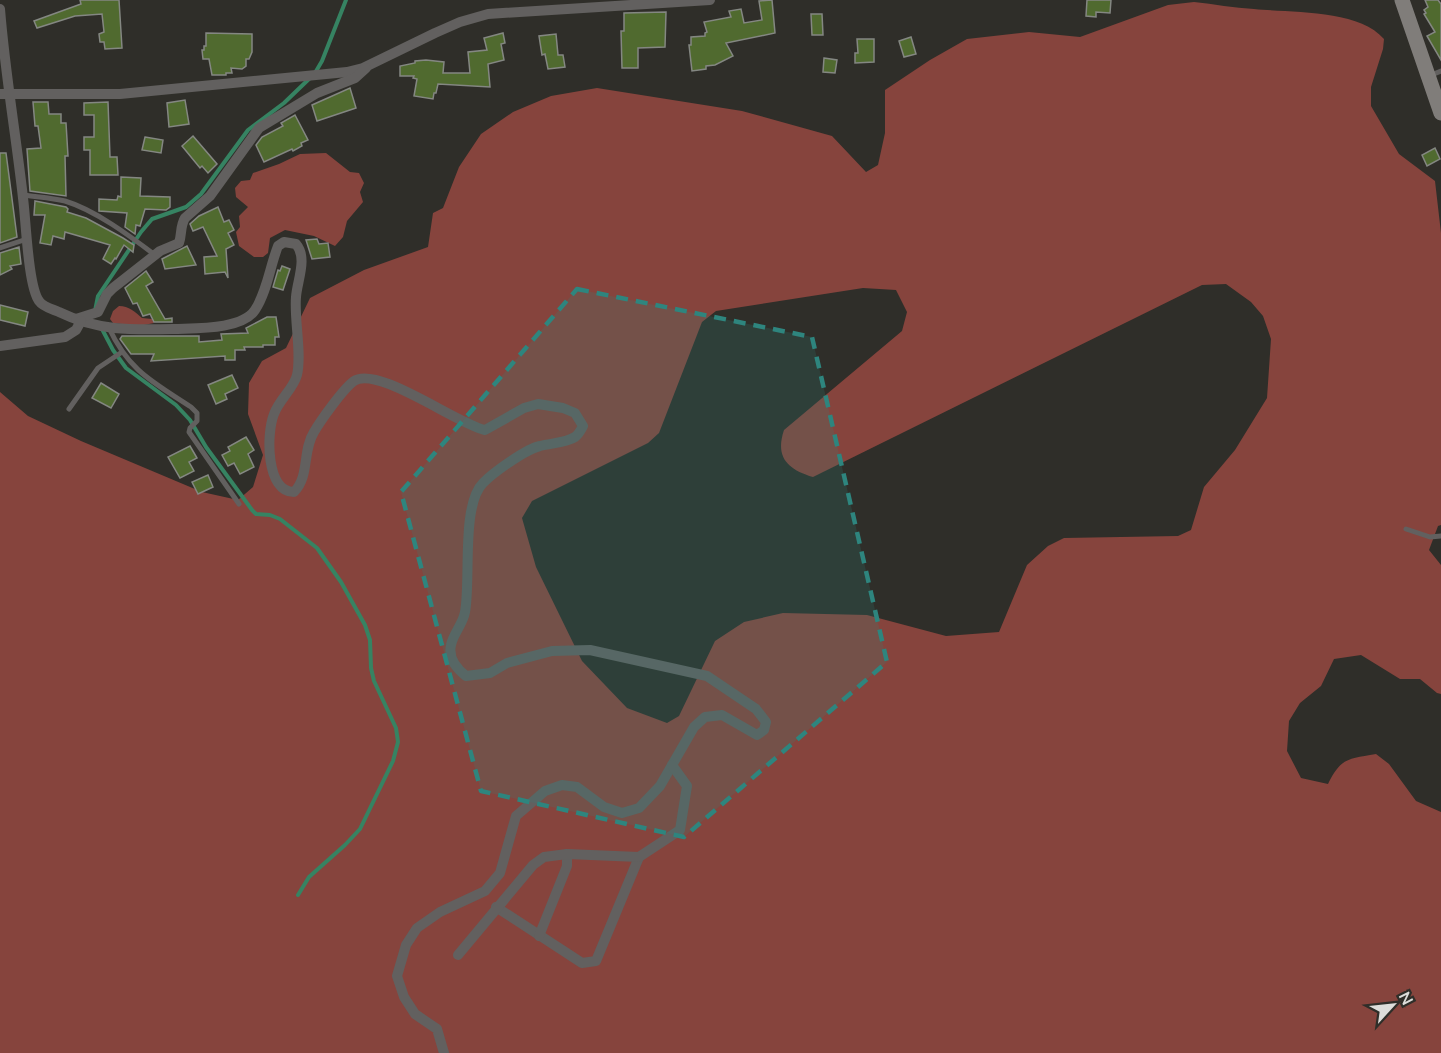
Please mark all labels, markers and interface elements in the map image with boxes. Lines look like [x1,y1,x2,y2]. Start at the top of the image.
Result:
north arrow [1363,975,1423,1035]
text: N [1395,988,1418,1008]

